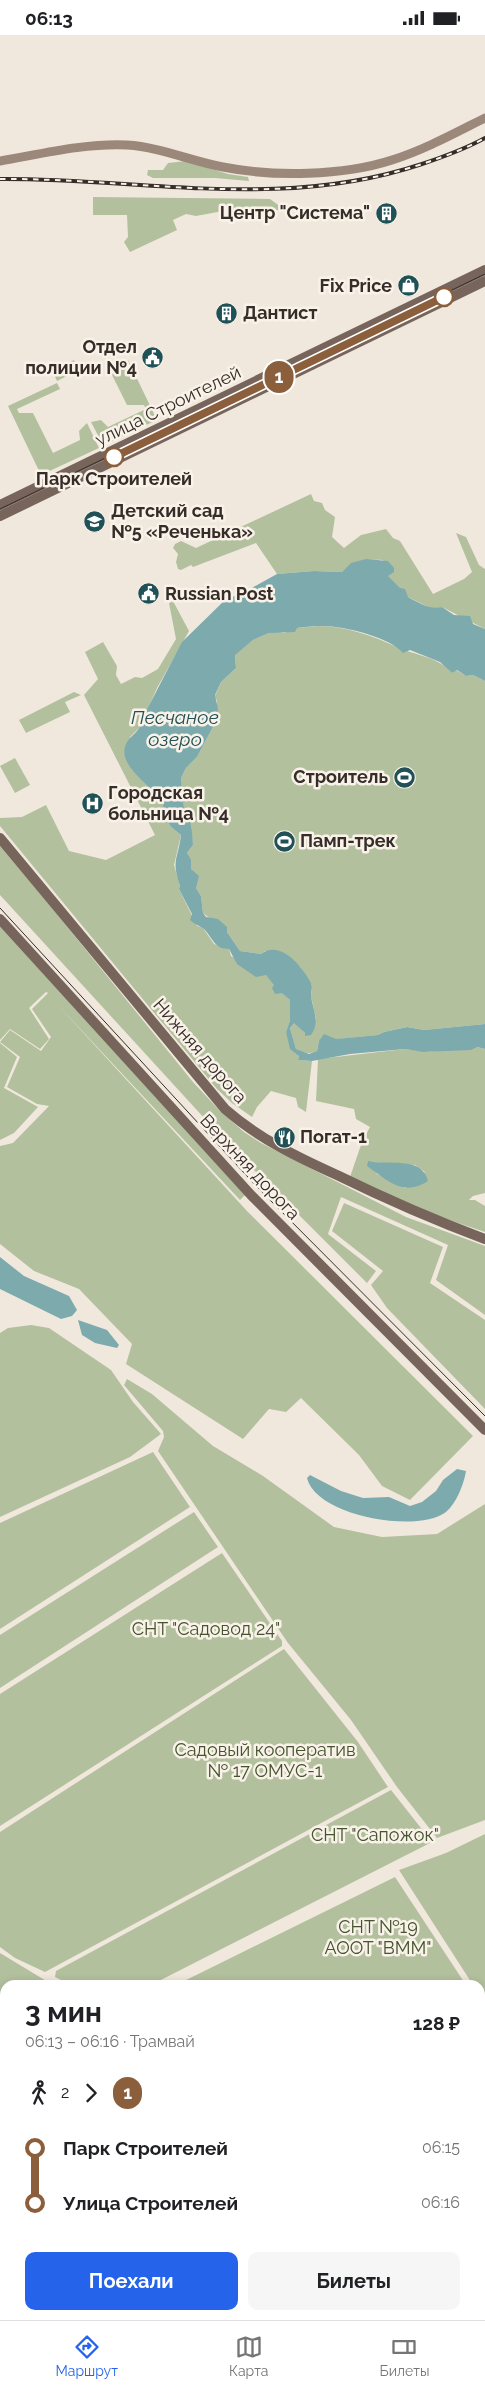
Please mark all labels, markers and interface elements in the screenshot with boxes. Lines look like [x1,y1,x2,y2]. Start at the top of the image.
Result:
text: 06:13 [25,7,73,29]
building icon: Центр "Система" [374,201,398,225]
place label: Центр "Система" [220,202,370,223]
shop icon: Fix Price [396,274,420,298]
place label: Fix Price [320,275,392,296]
unlabelled marker [434,287,454,307]
building icon: Дантист [215,301,239,325]
place label: Дантист [243,302,318,323]
place label: Отдел полиции №4 [25,336,137,378]
public building icon: Отдел полиции №4 [141,345,165,369]
street label: улица Строителей [91,361,244,450]
line badge: 1 [263,361,295,393]
text: 1 [275,366,283,387]
marker: Парк Строителей [104,447,124,467]
place label: Парк Строителей [36,468,192,489]
place label: Детский сад №5 «Реченька» [111,500,253,542]
school or university icon: Детский сад №5 «Реченька» [83,509,107,533]
public building icon: Russian Post [137,582,161,606]
place label: Russian Post [165,583,274,604]
water label: Песчаное озеро [131,706,219,750]
sports icon: Строитель [392,765,416,789]
place label: Строитель [293,766,388,787]
place label: Городская больница №4 [108,782,229,824]
hospital icon: Городская больница №4 [80,791,104,815]
sports icon: Памп-трек [272,829,296,853]
place label: Памп-трек [300,830,396,851]
street label: Нижняя дорога [149,994,252,1107]
street label: Верхняя дорога [196,1110,305,1224]
restaurant icon: Погат-1 [272,1125,296,1149]
place label: Погат-1 [300,1126,367,1147]
park label: СНТ "Садовод 24" [132,1618,280,1639]
park label: Садовый кооператив № 17 ОМУС-1 [174,1739,356,1781]
park label: СНТ "Сапожок" [311,1824,439,1845]
park label: СНТ №19 АООТ "ВММ" [324,1916,432,1958]
text: 3 мин [25,1996,102,2029]
text: 128 ₽ [413,2012,460,2034]
text: 06:13 – 06:16 · Трамвай [25,2032,195,2051]
icon: walk [25,2079,53,2107]
icon: forward [77,2079,105,2107]
text: 1 [123,2082,132,2103]
text: 2 [61,2083,69,2102]
text: Парк Строителей [63,2137,228,2159]
text: 06:15 [422,2138,460,2157]
text: Улица Строителей [63,2192,238,2214]
text: 06:16 [421,2193,460,2212]
button: Поехали [25,2252,238,2310]
button: Билеты [248,2252,460,2310]
tab: Маршрут [56,2333,118,2379]
tab: Карта [229,2333,268,2379]
tab: Билеты [380,2333,429,2379]

